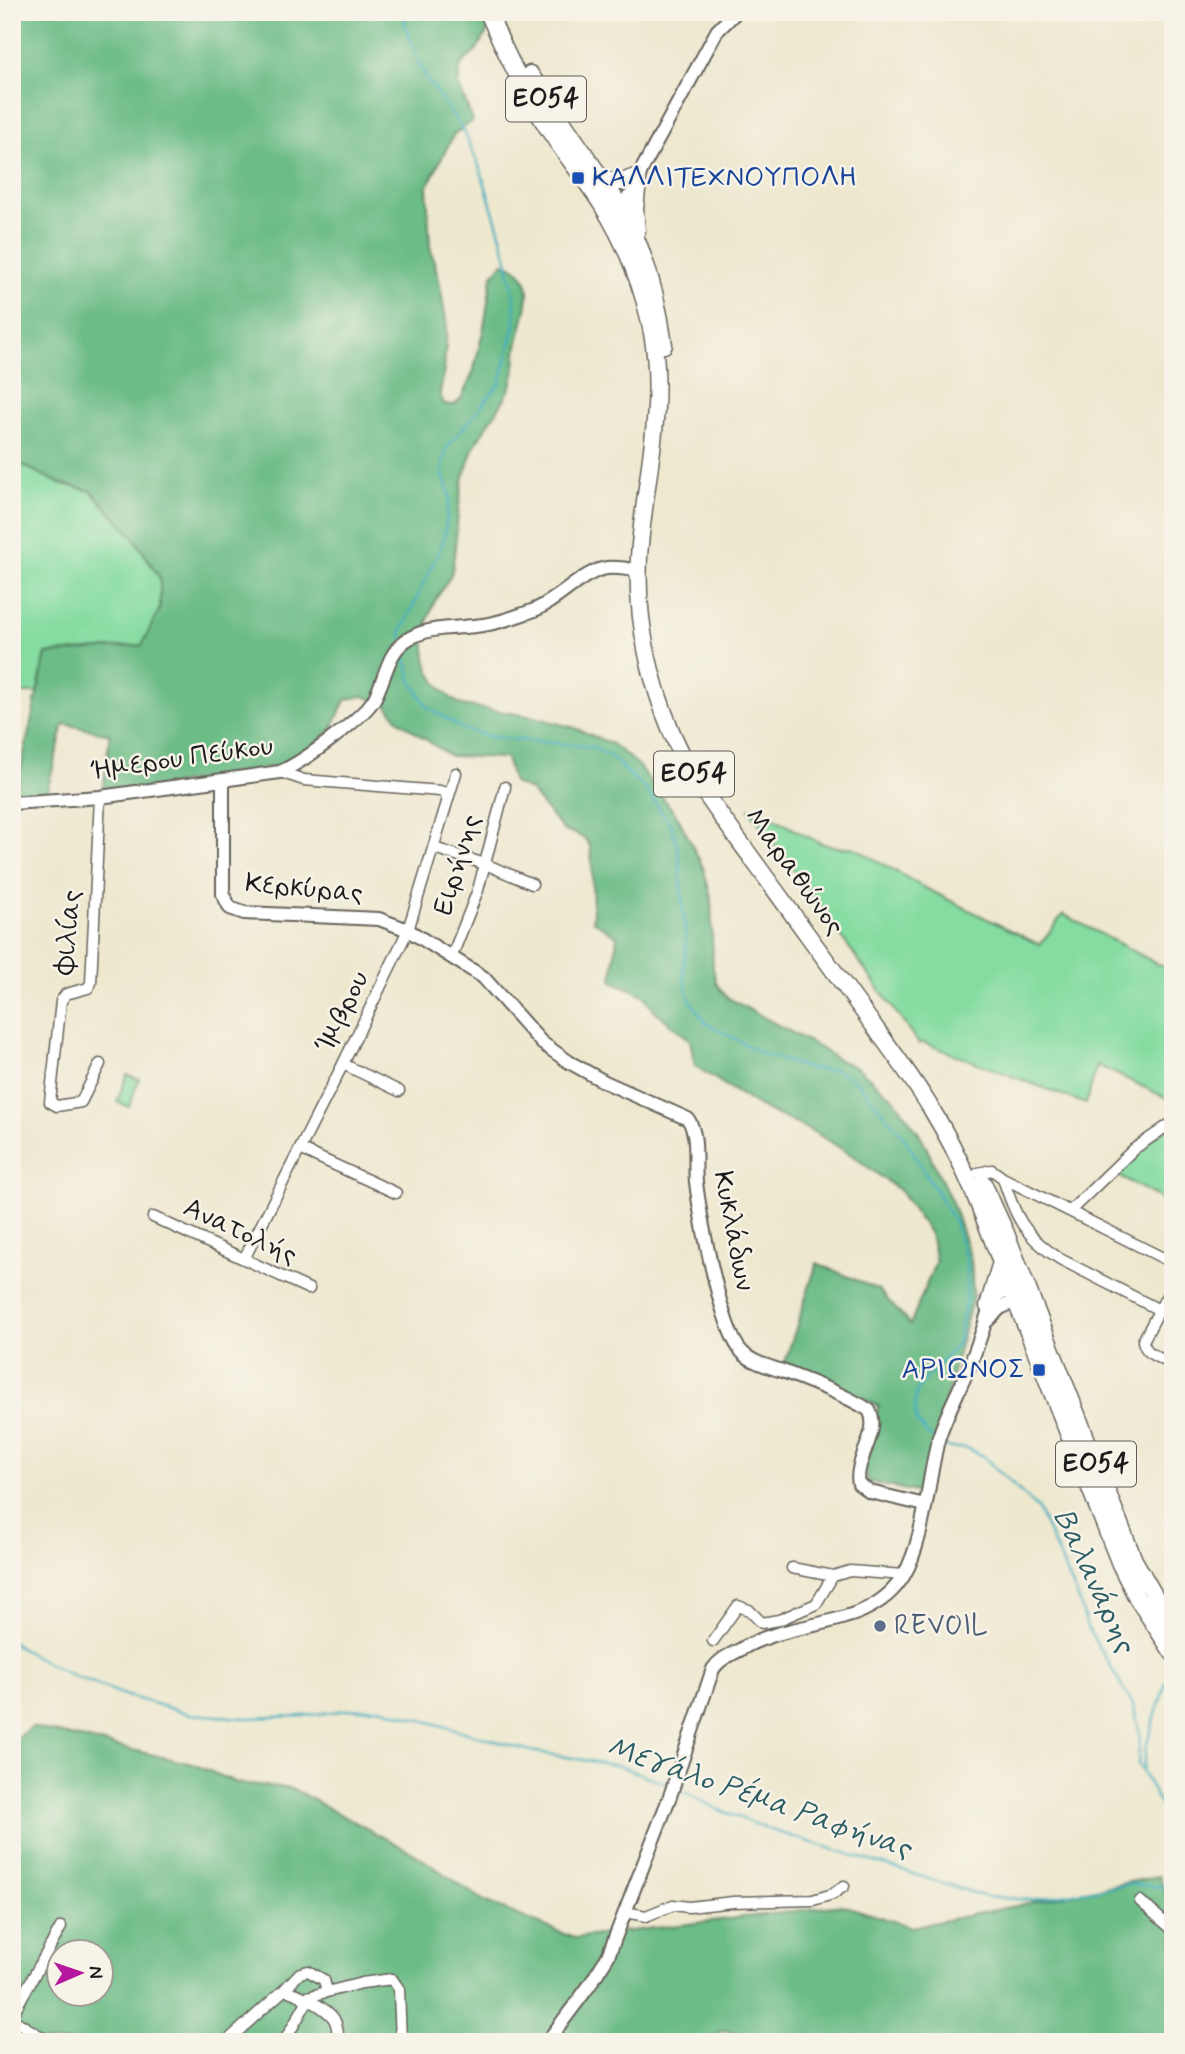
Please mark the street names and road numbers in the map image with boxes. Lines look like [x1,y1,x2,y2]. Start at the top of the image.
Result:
road number: ΕΟ54 [506,76,586,122]
street label: Ήμερου Πεύκου [89,728,275,790]
road number: ΕΟ54 [654,752,734,796]
street label: Μαραθώνος [735,801,853,943]
street label: Ειρήνης [425,810,491,920]
street label: Κερκύρας [244,865,364,913]
street label: Φιλίας [47,888,91,977]
street label: Ίμβρου [307,965,379,1059]
street label: Κυκλάδων [703,1168,763,1294]
street label: Ανατολής [177,1190,303,1274]
road number: ΕΟ54 [1056,1442,1136,1486]

